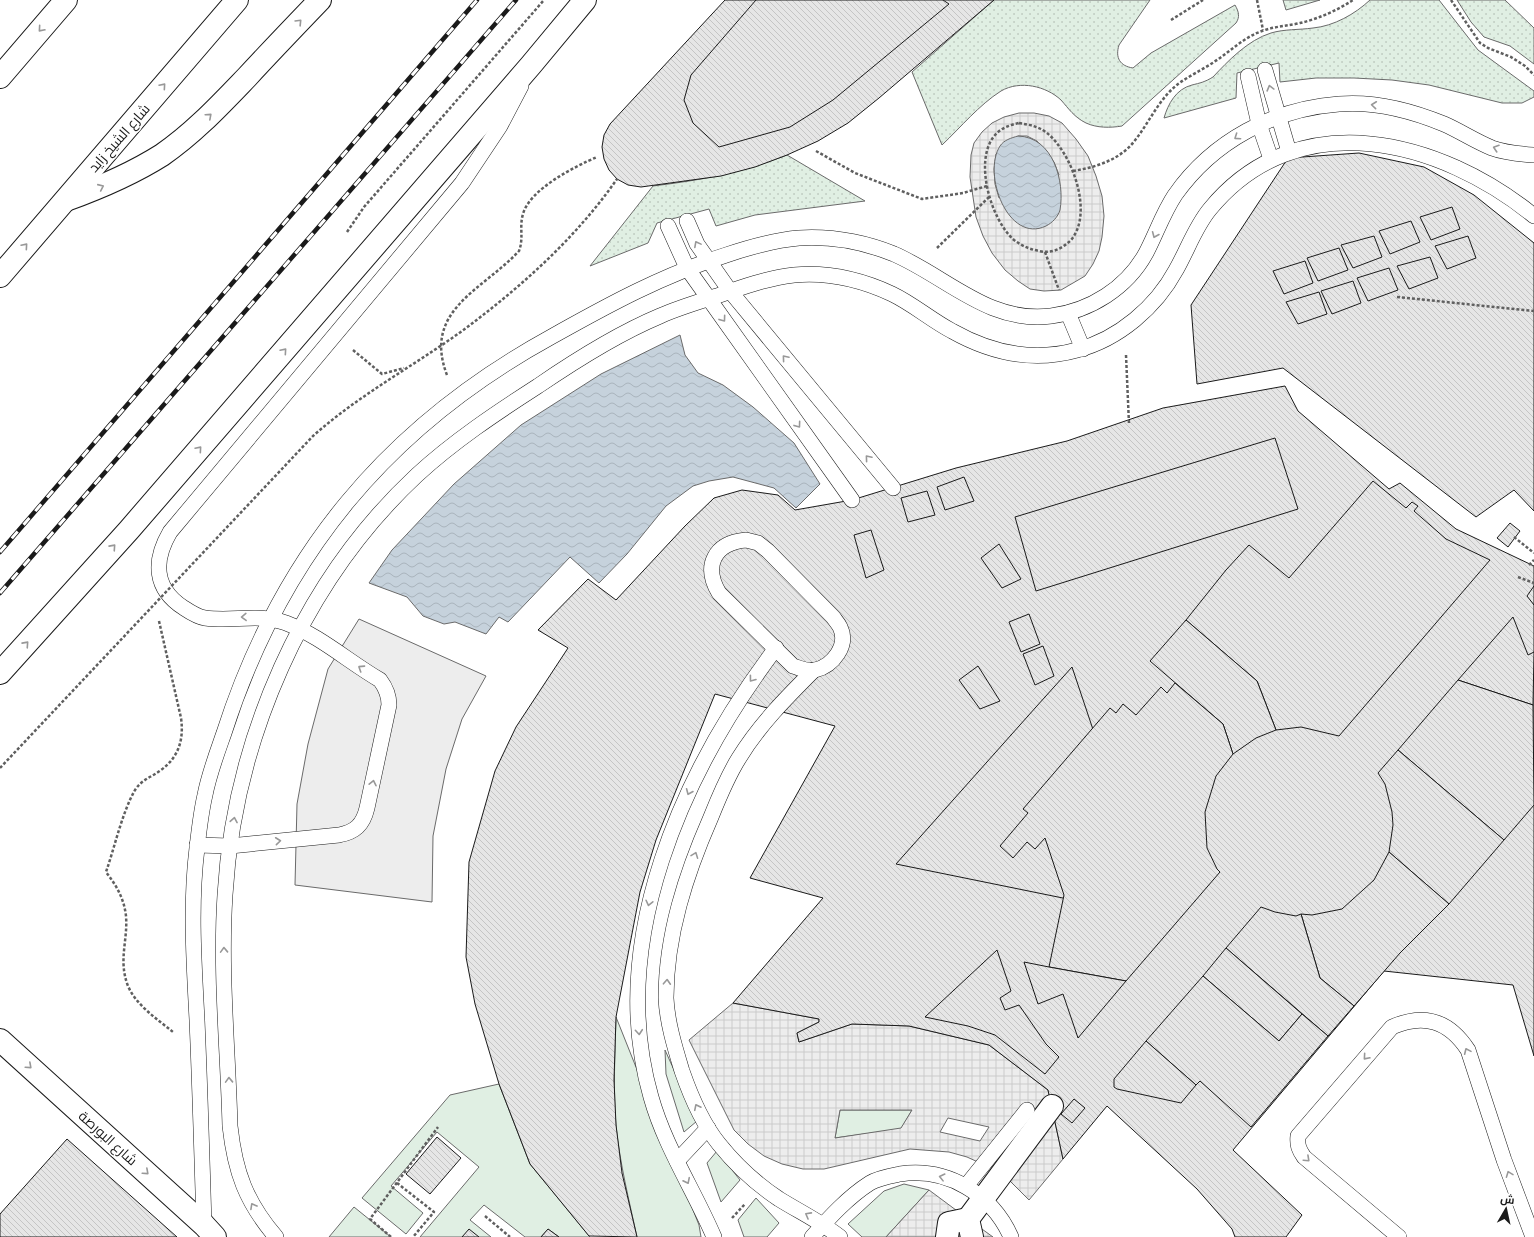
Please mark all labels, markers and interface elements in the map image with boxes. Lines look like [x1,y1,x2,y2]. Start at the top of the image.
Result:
one-way arrow [294,19,302,27]
one-way arrow [38,25,45,32]
one-way arrow [159,83,166,91]
one-way arrow [1266,85,1275,92]
street label: شارع الشيخ زايد [85,101,154,176]
one-way arrow [1371,101,1377,110]
one-way arrow [205,114,212,121]
one-way arrow [1234,132,1241,139]
one-way arrow [1492,144,1499,153]
one-way arrow [97,184,105,192]
one-way arrow [1151,231,1159,238]
one-way arrow [695,240,702,248]
one-way arrow [21,244,28,251]
one-way arrow [718,315,726,322]
one-way arrow [279,348,286,356]
one-way arrow [782,355,789,362]
one-way arrow [793,421,801,428]
one-way arrow [194,447,201,454]
one-way arrow [865,455,872,462]
one-way arrow [109,545,116,552]
one-way arrow [241,613,247,621]
one-way arrow [21,641,29,649]
one-way arrow [358,666,365,673]
one-way arrow [750,674,757,681]
one-way arrow [368,780,376,786]
one-way arrow [685,788,693,795]
one-way arrow [230,817,238,824]
one-way arrow [275,837,281,846]
one-way arrow [690,852,698,859]
one-way arrow [646,900,654,907]
one-way arrow [220,947,228,953]
one-way arrow [663,979,672,985]
one-way arrow [635,1029,644,1036]
one-way arrow [1464,1048,1472,1056]
one-way arrow [1363,1053,1370,1060]
one-way arrow [24,1062,32,1069]
one-way arrow [224,1077,233,1083]
one-way arrow [694,1104,702,1112]
street label: شارع البورصة [75,1107,141,1169]
one-way arrow [1302,1154,1310,1162]
one-way arrow [141,1167,149,1175]
one-way arrow [1506,1171,1514,1178]
one-way arrow [939,1173,946,1182]
one-way arrow [682,1177,689,1184]
north arrow [1486,1189,1526,1229]
text: ش [1499,1192,1515,1207]
one-way arrow [250,1203,257,1210]
one-way arrow [805,1213,812,1220]

